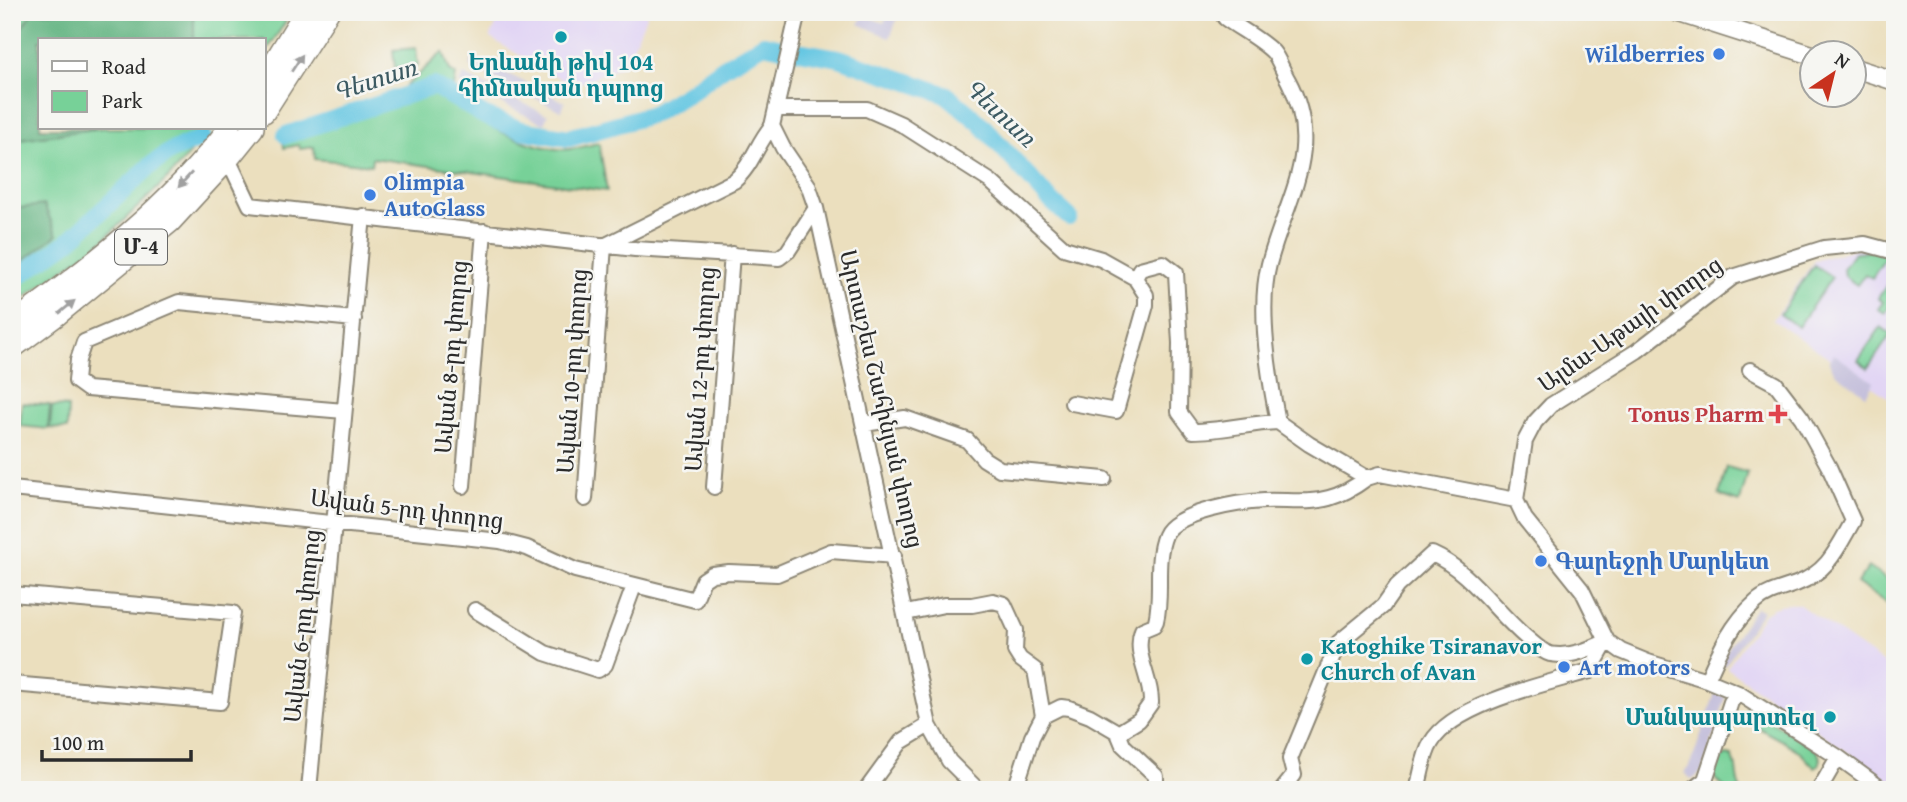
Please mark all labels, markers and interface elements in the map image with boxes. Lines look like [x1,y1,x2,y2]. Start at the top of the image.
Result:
marker: Երևանի թիվ 104 հիմնական դպրոց [553,29,569,45]
place label: Wildberries [1585,37,1705,70]
legend [38,38,266,130]
north arrow [1798,38,1868,108]
place label: Երևանի թիվ 104 հիմնական դպրոց [458,45,664,104]
text: N [1830,45,1856,75]
marker: Wildberries [1711,46,1727,62]
water label: Գետառ [328,49,422,110]
text: Road [102,51,147,82]
one-way arrow [291,53,304,72]
water label: Գետառ [957,70,1044,155]
text: Park [102,85,143,116]
place label: Olimpia AutoGlass [384,165,486,224]
one-way arrow [177,171,193,189]
marker: Olimpia AutoGlass [362,187,378,203]
road number: Մ-4 [115,230,167,264]
street label: Արտաշես Շահինյան փողոց [832,246,933,551]
street label: Ալմա-Աթայի փողոց [1531,248,1728,400]
street label: Ավան 8-րդ փողոց [426,259,475,455]
street label: Ավան 12-րդ փողոց [676,265,723,473]
street label: Ավան 10-րդ փողոց [548,267,595,475]
one-way arrow [57,299,75,314]
place label: Tonus Pharm [1628,397,1764,430]
marker: Tonus Pharm [1770,406,1786,422]
street label: Ավան 5-րդ փողոց [308,480,506,537]
street label: Ավան 6-րդ փողոց [275,527,328,724]
place label: Գարեջրի Մարկետ [1555,544,1770,577]
marker: Գարեջրի Մարկետ [1533,553,1549,569]
place label: Katoghike Tsiranavor Church of Avan [1321,629,1542,688]
place label: Art motors [1578,650,1691,683]
marker: Katoghike Tsiranavor Church of Avan [1299,651,1315,667]
marker: Art motors [1556,659,1572,675]
place label: Մանկապարտեզ [1625,700,1817,733]
marker: Մանկապարտեզ [1822,709,1838,725]
scale bar [42,718,191,762]
text: 100 m [52,727,104,758]

